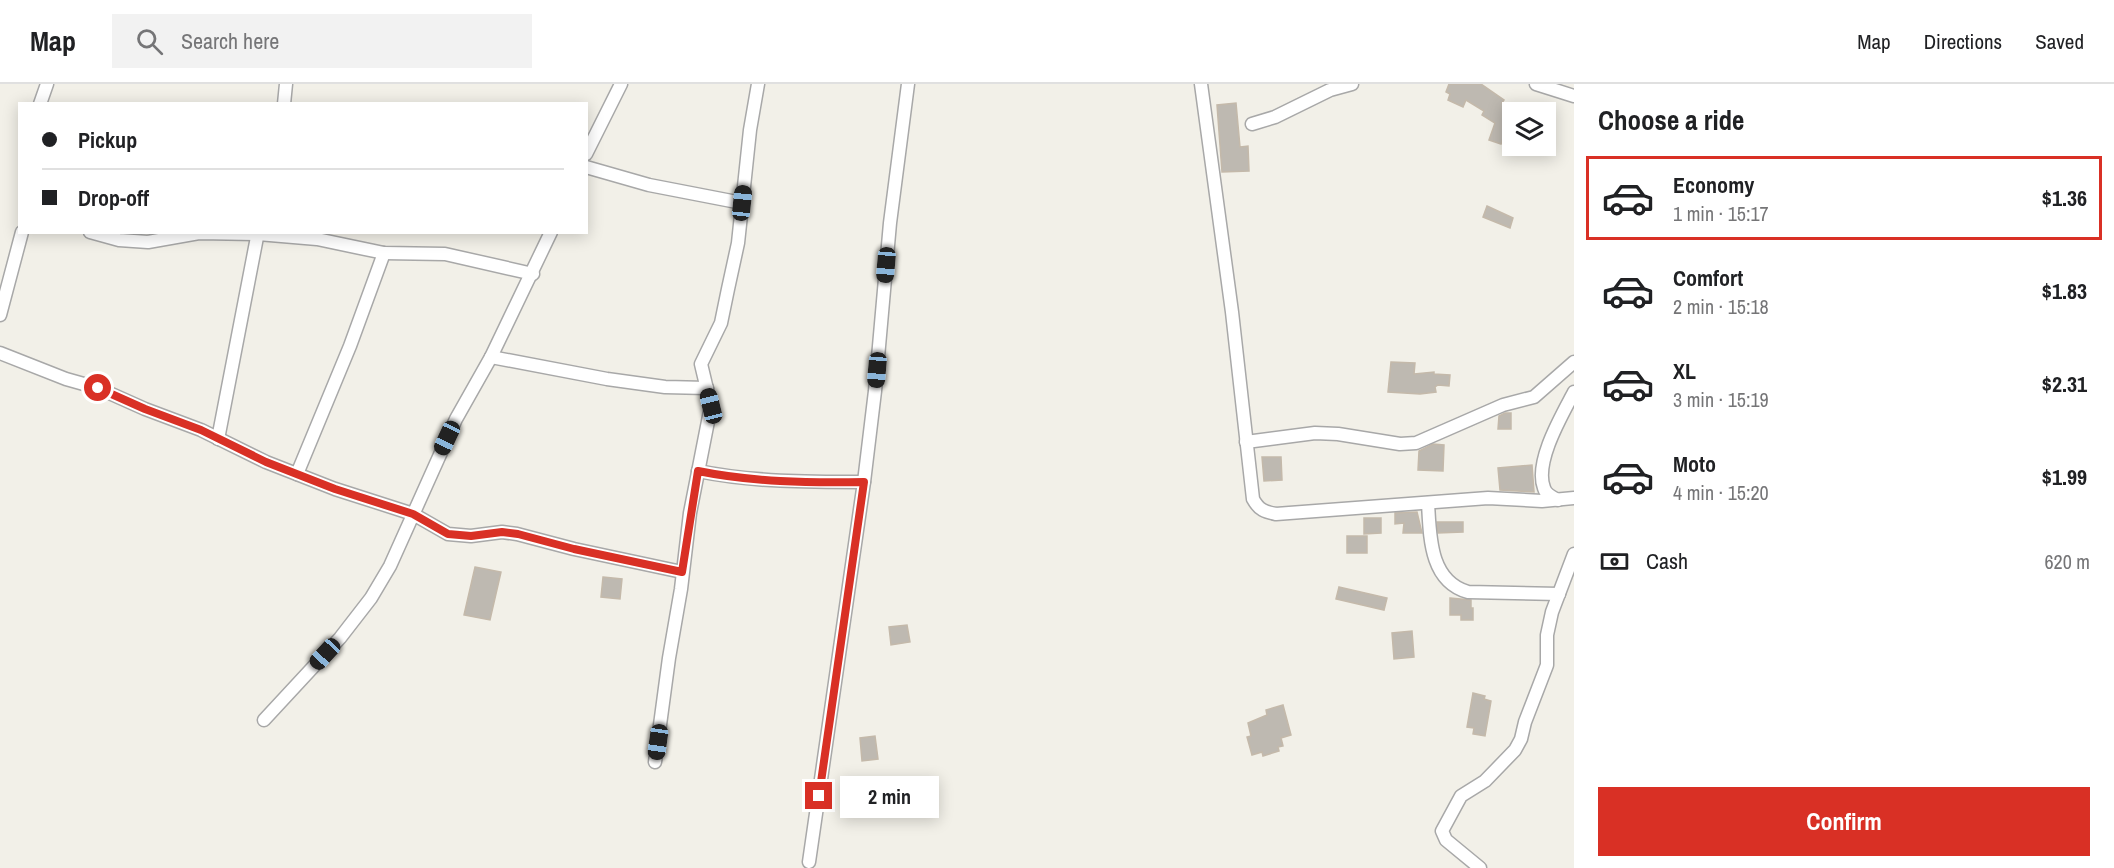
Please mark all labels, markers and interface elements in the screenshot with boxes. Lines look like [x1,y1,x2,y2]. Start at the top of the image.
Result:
search box [112,14,532,68]
text: Map [30,22,76,60]
icon: search [133,25,166,58]
text: Search here [181,26,279,56]
text: Map [1857,27,1891,56]
text: Directions [1924,27,2002,56]
text: Saved [2035,27,2084,56]
map controls [1502,102,1556,156]
button: layers [1502,102,1556,156]
text: Choose a ride [1598,102,1744,138]
text: Pickup [78,125,137,155]
text: Economy [1673,170,1754,200]
icon: car [1601,171,1655,225]
text: Drop-off [78,183,149,213]
text: $1.36 [2042,183,2087,213]
car [731,184,753,222]
text: 1 min · 15:17 [1673,200,1769,227]
car [875,246,897,284]
text: Comfort [1673,263,1743,293]
icon: car [1601,264,1655,318]
text: $1.83 [2042,276,2087,306]
text: 2 min · 15:18 [1673,293,1769,320]
car [866,351,888,389]
text: XL [1673,356,1696,386]
icon: car [1601,357,1655,411]
text: $2.31 [2042,369,2087,399]
route start [84,374,111,401]
car [698,386,724,426]
text: 3 min · 15:19 [1673,386,1769,413]
car [431,418,463,458]
text: Moto [1673,449,1716,479]
icon: car [1601,450,1655,504]
text: $1.99 [2042,462,2087,492]
text: 4 min · 15:20 [1673,479,1769,506]
icon: cash [1598,545,1631,578]
text: Cash [1646,546,1688,576]
text: 620 m [2044,548,2090,575]
car [306,635,344,673]
car [647,723,669,761]
callout: 2 min [840,775,939,817]
route end [805,782,832,809]
text: 2 min [868,783,911,810]
button: Confirm [1598,787,2090,856]

